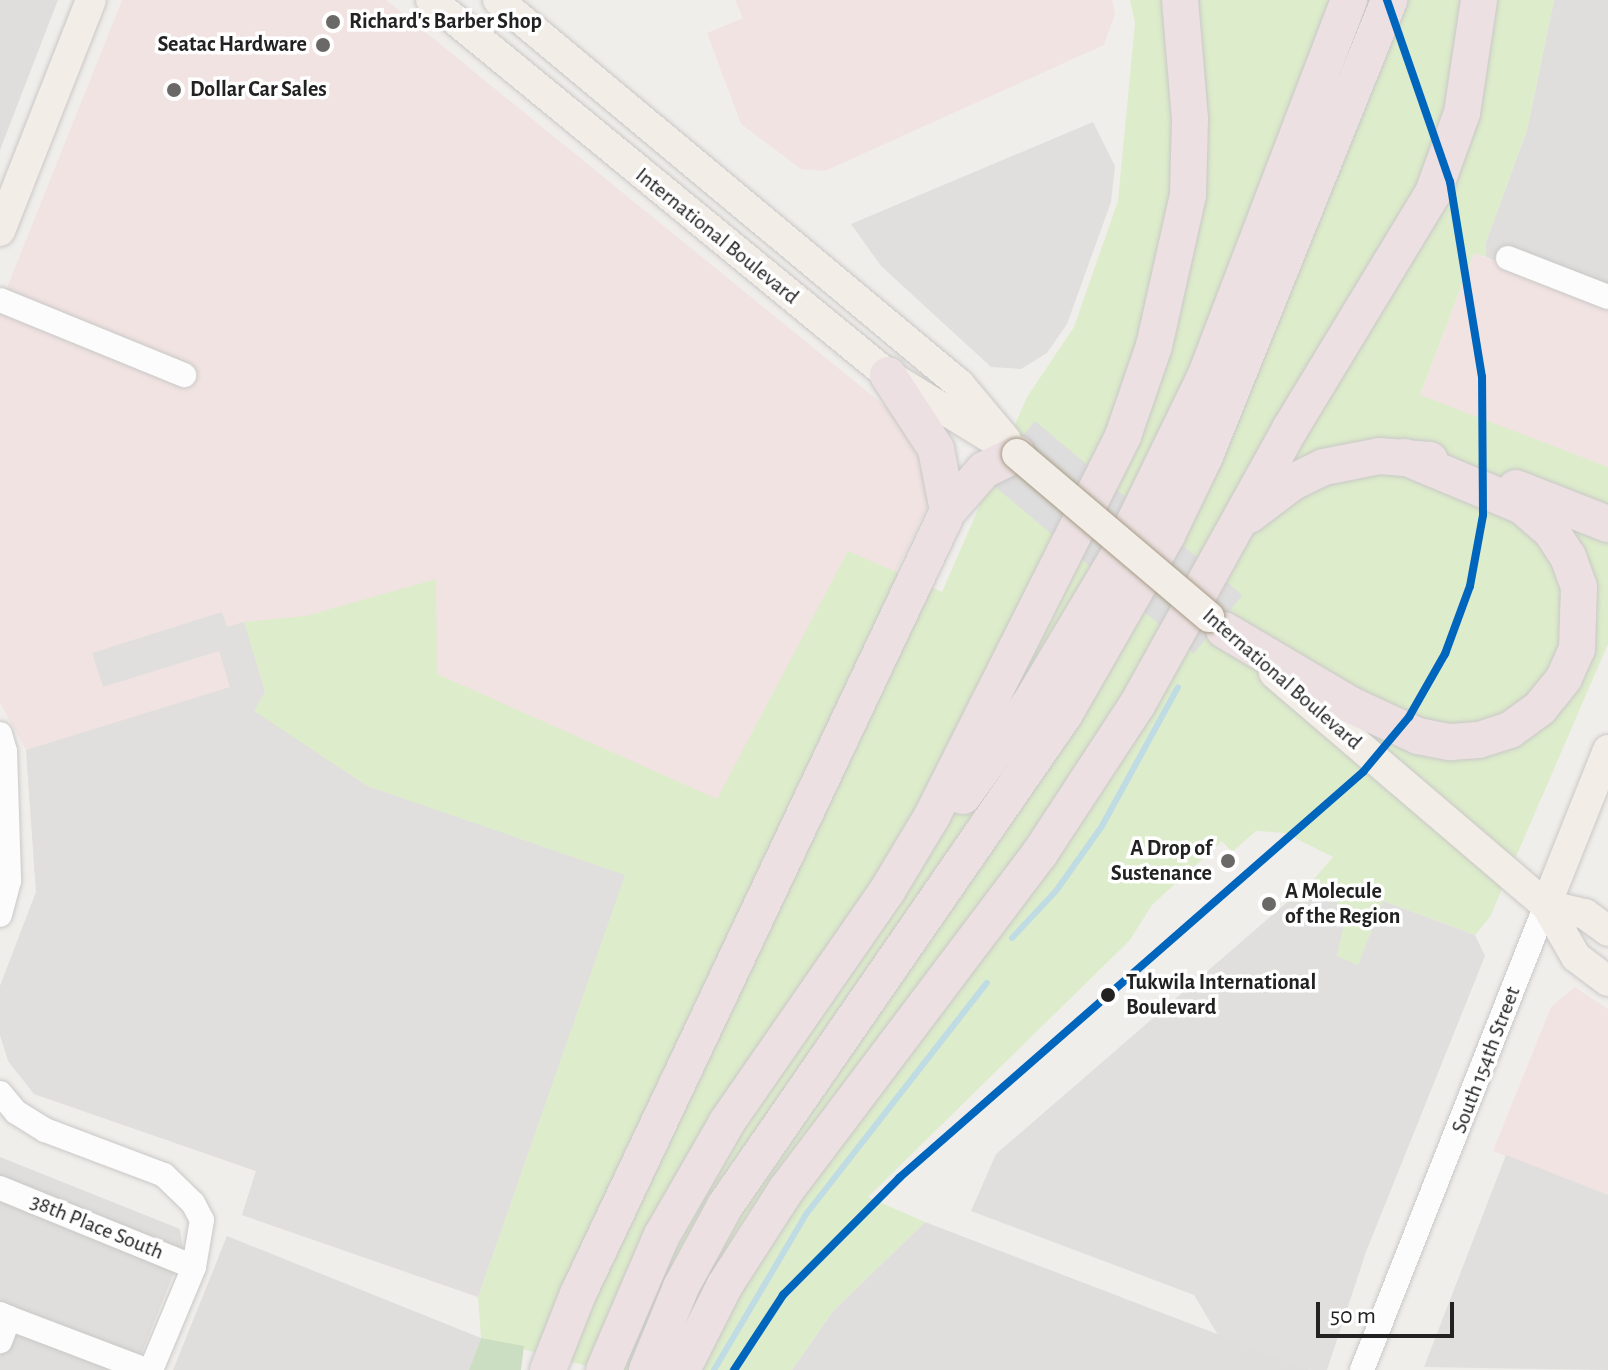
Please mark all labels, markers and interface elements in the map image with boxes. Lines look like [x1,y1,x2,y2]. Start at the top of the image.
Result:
place label: Richard's Barber Shop [349,9,542,35]
marker: Richard's Barber Shop [324,13,342,31]
place label: Seatac Hardware [157,32,307,58]
marker: Seatac Hardware [314,36,332,54]
place label: Dollar Car Sales [190,77,327,103]
marker: Dollar Car Sales [165,81,183,99]
street label: International Boulevard [630,162,804,310]
street label: International Boulevard [1197,603,1367,755]
place label: A Drop of Sustenance [1111,835,1212,886]
marker: A Drop of Sustenance [1219,852,1237,870]
place label: A Molecule of the Region [1285,878,1400,930]
marker: A Molecule of the Region [1260,895,1278,913]
place label: Tukwila International Boulevard [1126,969,1316,1020]
street label: South 154th Street [1446,983,1526,1137]
marker: Tukwila International Boulevard [1097,984,1119,1006]
street label: 38th Place South [27,1188,167,1266]
scale bar [1320,1286,1458,1336]
text: 50 m [1330,1304,1376,1328]

